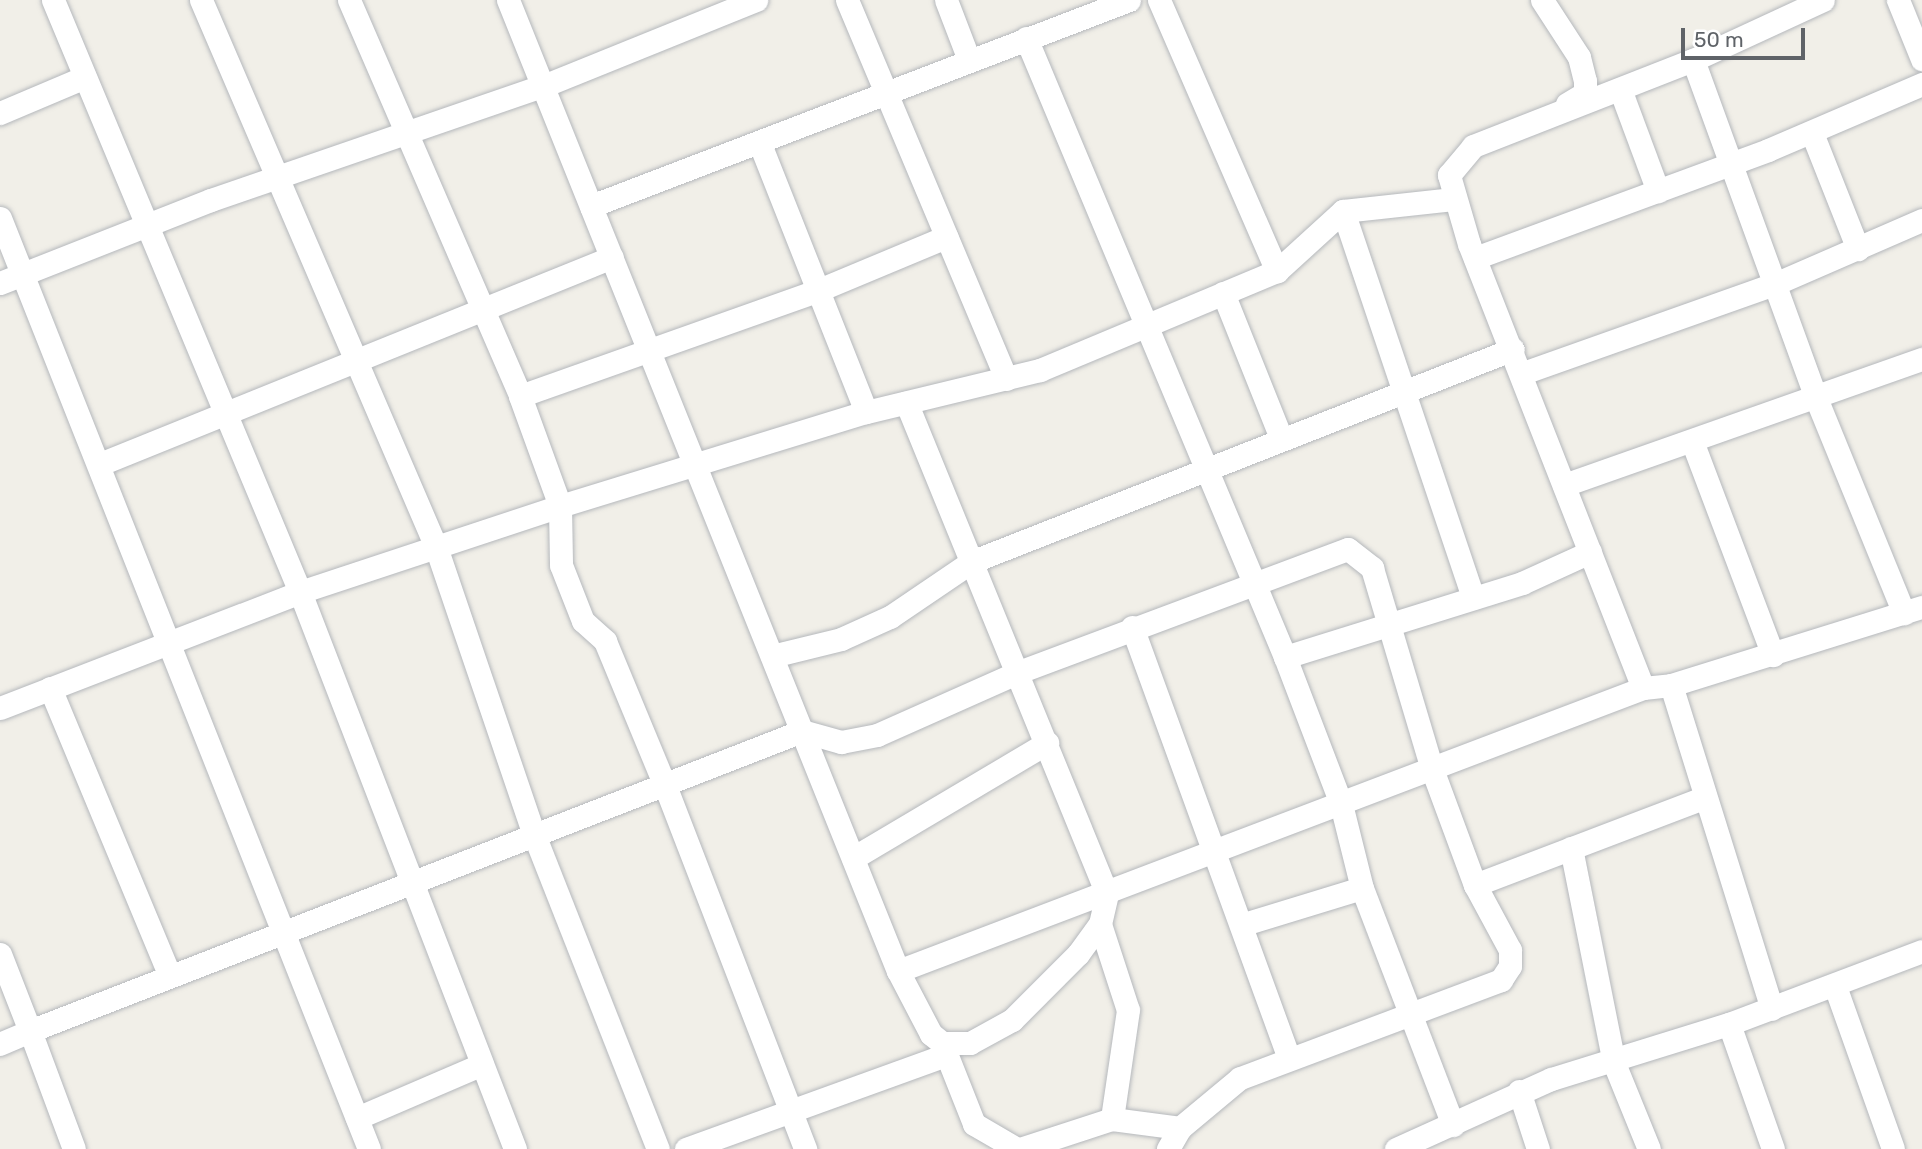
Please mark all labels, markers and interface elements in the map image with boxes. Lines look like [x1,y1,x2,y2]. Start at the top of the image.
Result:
scale bar [1684,14,1808,58]
text: 50 m [1694,27,1744,52]

